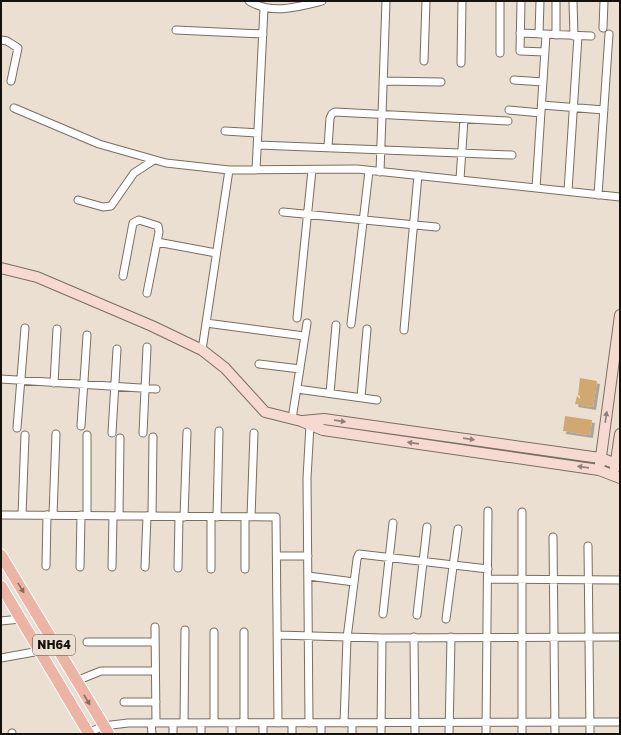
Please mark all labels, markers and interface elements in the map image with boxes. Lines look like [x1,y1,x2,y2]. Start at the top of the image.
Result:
one-way arrow [603,411,609,423]
one-way arrow [334,418,346,424]
one-way arrow [462,436,475,442]
one-way arrow [406,440,419,446]
one-way arrow [577,464,589,470]
one-way arrow [17,582,24,594]
road number: NH64 [33,635,75,655]
one-way arrow [84,694,91,706]

